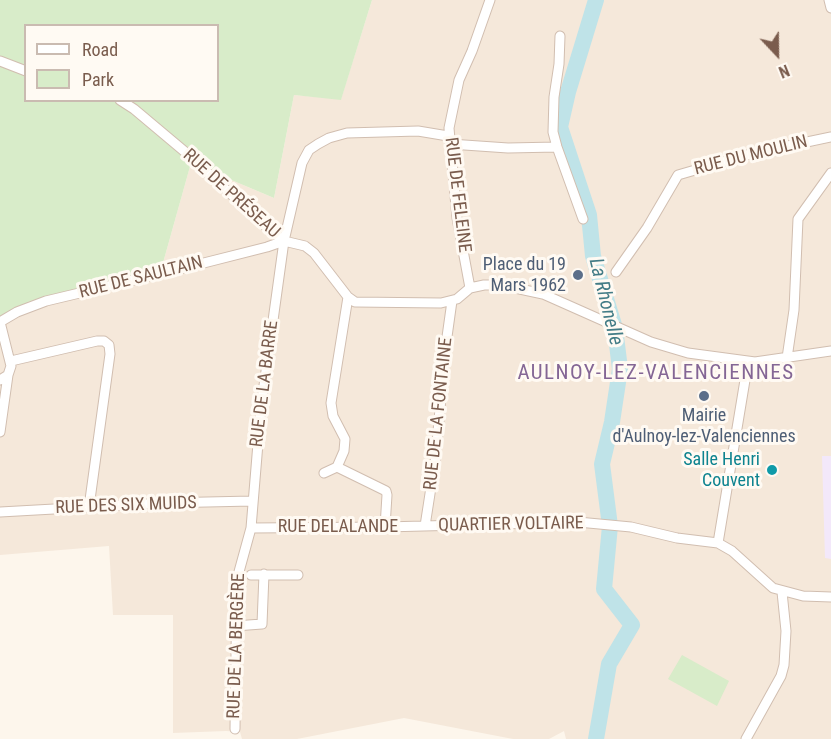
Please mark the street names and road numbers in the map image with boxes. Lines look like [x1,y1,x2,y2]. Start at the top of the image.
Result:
street label: RUE DU MOULIN [692,131,810,181]
street label: RUE DE FELEINE [439,136,475,254]
street label: RUE DE PRÉSEAU [178,145,284,243]
street label: RUE DE SAULTAIN [77,252,205,304]
street label: RUE DE LA BARRE [247,319,283,449]
street label: RUE DE LA FONTAINE [420,337,458,491]
street label: RUE DES SIX MUIDS [55,493,197,519]
street label: QUARTIER VOLTAIRE [438,513,584,537]
street label: RUE DELALANDE [278,516,398,538]
street label: RUE DE LA BERGÈRE [224,573,250,719]

